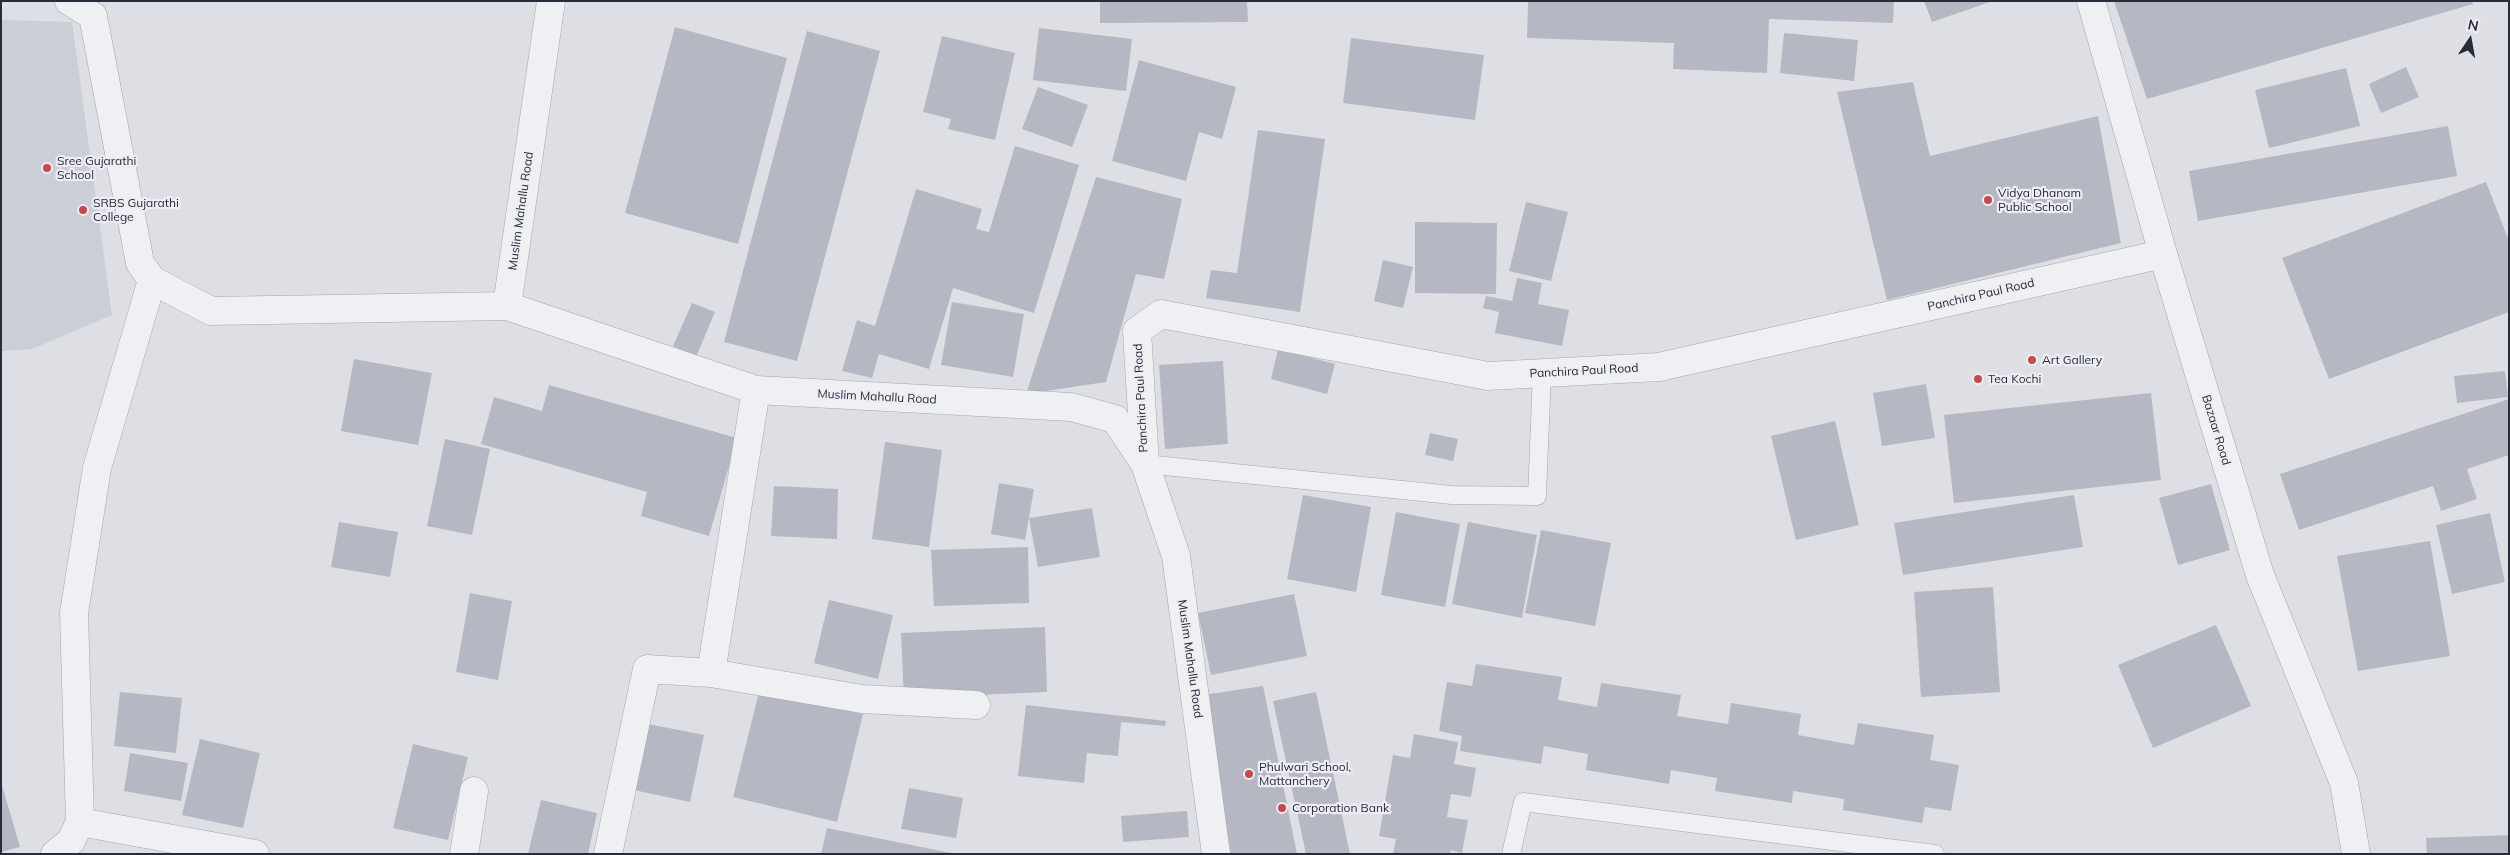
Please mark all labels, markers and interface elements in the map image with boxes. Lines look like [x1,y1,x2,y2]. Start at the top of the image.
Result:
north arrow [2445,15,2495,65]
text: N [2466,15,2480,35]
street label: Muslim Mahallu Road [506,151,536,271]
place label: Sree Gujarathi School [57,154,136,182]
marker: Sree Gujarathi School [41,162,53,174]
place label: Vidya Dhanam Public School [1998,186,2081,214]
marker: Vidya Dhanam Public School [1982,194,1994,206]
place label: SRBS Gujarathi College [93,196,179,224]
marker: SRBS Gujarathi College [77,204,89,216]
street label: Panchira Paul Road [1926,276,2036,314]
street label: Panchira Paul Road [1131,343,1151,453]
place label: Art Gallery [2042,353,2102,367]
marker: Art Gallery [2026,354,2038,366]
street label: Panchira Paul Road [1529,361,1639,381]
place label: Tea Kochi [1988,372,2041,386]
marker: Tea Kochi [1972,373,1984,385]
street label: Muslim Mahallu Road [817,387,937,407]
street label: Bazaar Road [2198,393,2234,467]
street label: Muslim Mahallu Road [1175,599,1205,719]
place label: Phulwari School, Mattanchery [1259,760,1351,788]
marker: Phulwari School, Mattanchery [1243,768,1255,780]
place label: Corporation Bank [1292,801,1389,815]
marker: Corporation Bank [1276,802,1288,814]

